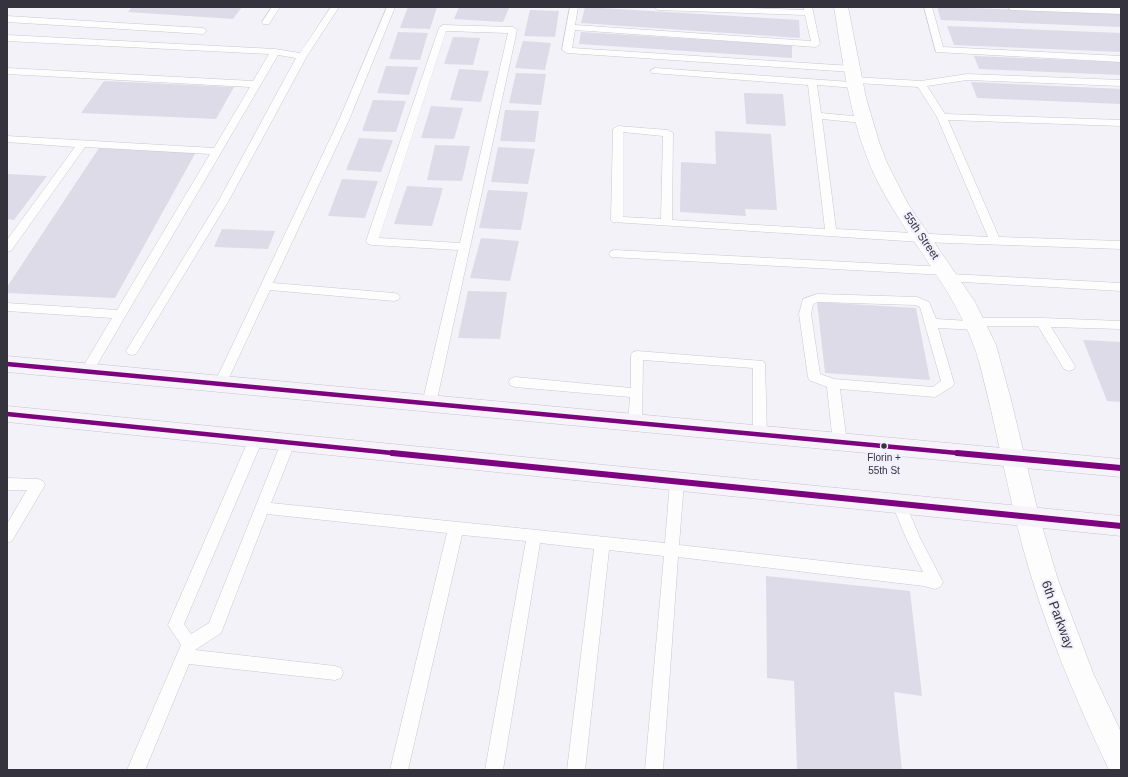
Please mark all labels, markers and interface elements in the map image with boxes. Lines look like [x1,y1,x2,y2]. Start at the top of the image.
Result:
street label: 55th Street [900,210,942,262]
marker: Florin + 55th St [879,441,889,451]
place label: Florin + 55th St [867,452,901,476]
street label: 6th Parkway [1037,579,1077,651]

